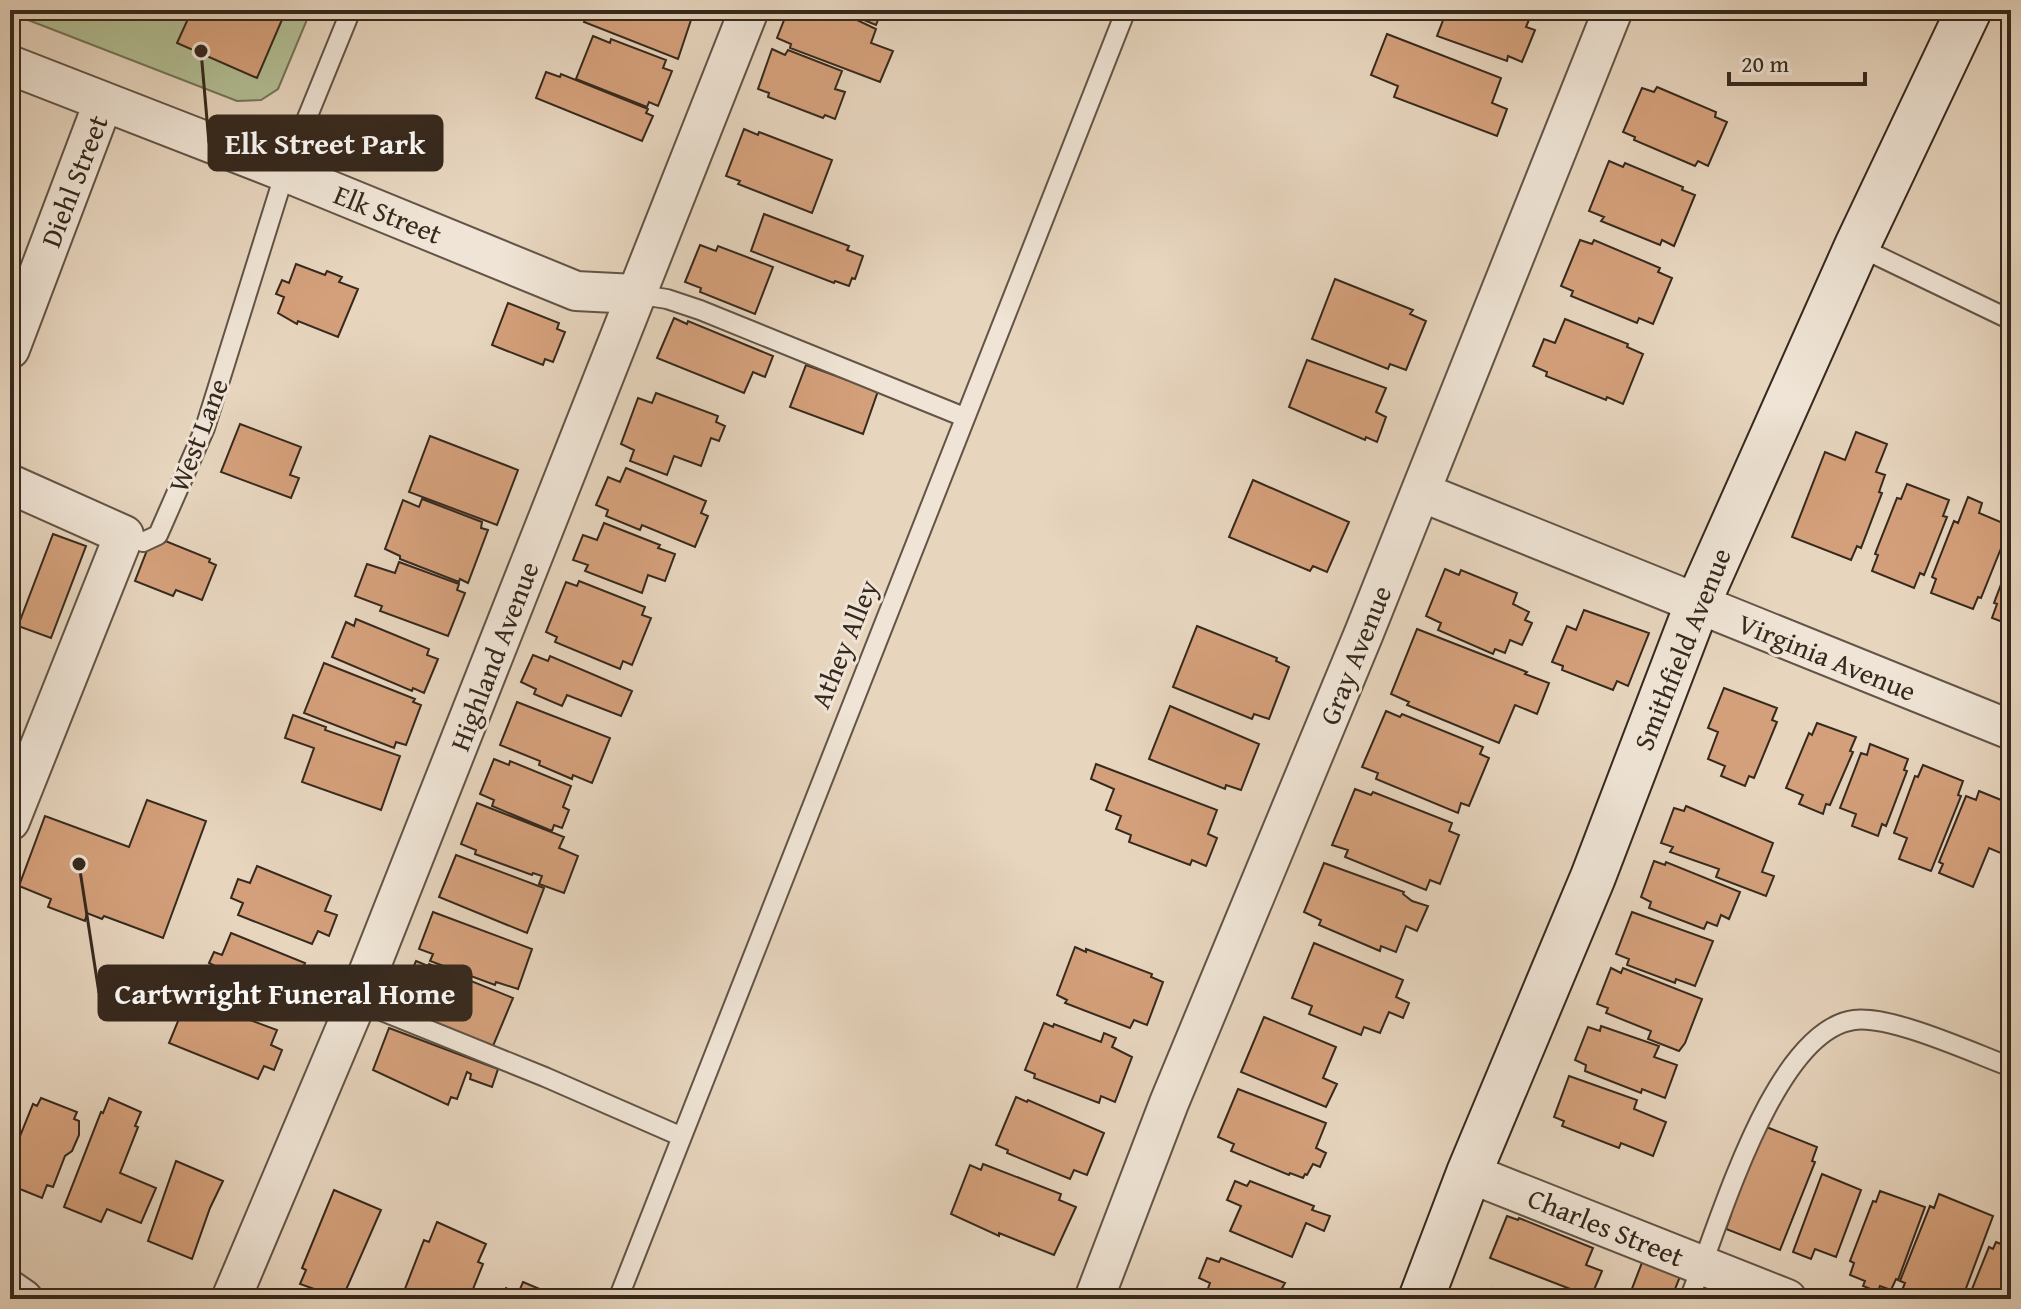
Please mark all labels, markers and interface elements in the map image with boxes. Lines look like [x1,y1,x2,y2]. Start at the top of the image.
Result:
scale bar [1729,36,1865,86]
text: 20 m [1741,46,1789,81]
street label: Diehl Street [30,109,118,253]
callout: Elk Street Park [209,116,442,170]
text: Elk Street Park [225,121,426,165]
street label: Elk Street [328,173,448,254]
street label: West Lane [157,372,238,498]
street label: Smithfield Avenue [1622,541,1741,756]
street label: Highland Avenue [439,555,549,757]
street label: Athey Alley [799,573,888,714]
street label: Gray Avenue [1308,579,1401,731]
street label: Virginia Avenue [1732,602,1922,711]
callout: Cartwright Funeral Home [99,966,471,1020]
text: Cartwright Funeral Home [115,971,455,1015]
street label: Charles Street [1522,1177,1690,1276]

